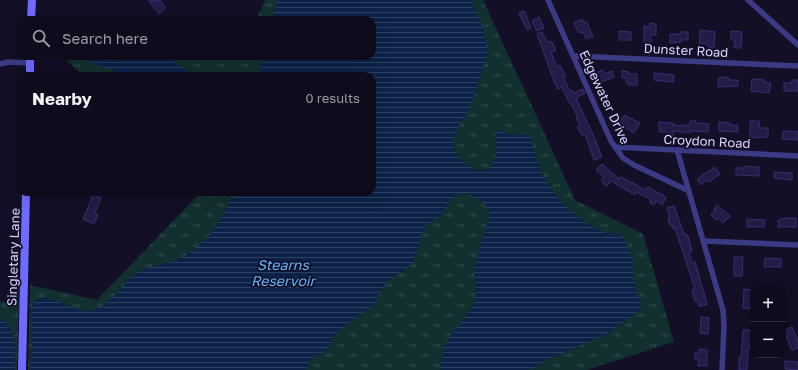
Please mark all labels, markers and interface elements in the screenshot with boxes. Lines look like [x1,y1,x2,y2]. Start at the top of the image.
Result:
search box [16,16,376,60]
icon: search [30,27,52,49]
text: Search here [62,29,148,47]
street label: Dunster Road [643,40,729,60]
street label: Edgewater Drive [576,47,634,147]
text: Nearby [32,88,92,109]
text: 0 results [305,90,360,106]
street label: Croydon Road [663,131,751,151]
street label: Singletary Lane [3,208,23,306]
water label: Stearns Reservoir [251,256,318,289]
map controls [750,286,786,358]
button: + [750,286,786,322]
button: − [750,322,786,358]

